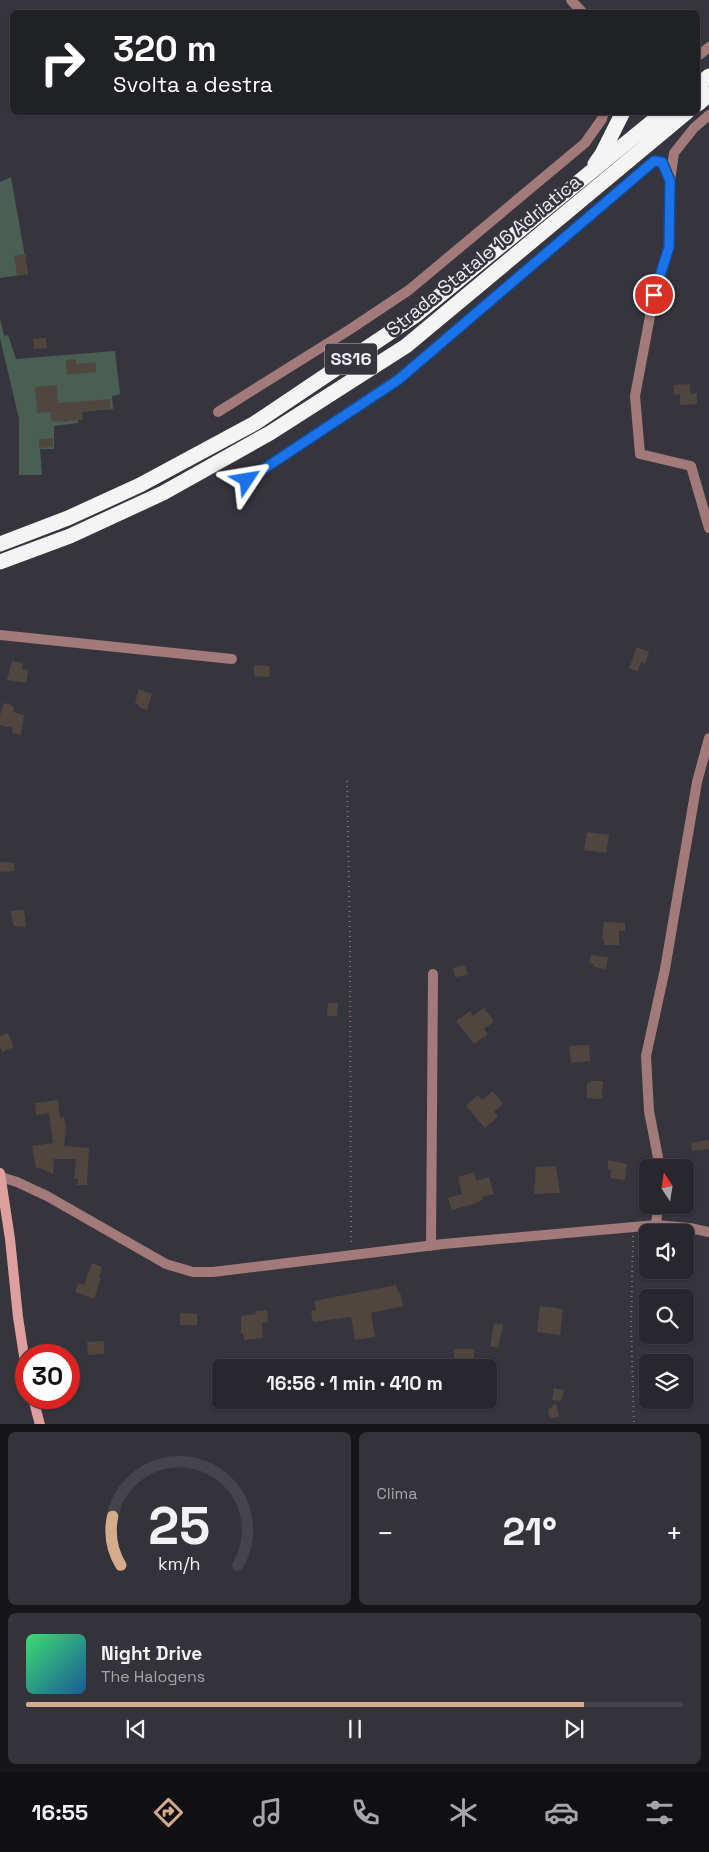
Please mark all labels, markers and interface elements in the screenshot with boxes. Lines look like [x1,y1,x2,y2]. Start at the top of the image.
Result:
text: 320 m [113,27,217,71]
icon: right [30,30,95,95]
text: Svolta a destra [113,70,273,98]
street label: Strada Statale 16 Adriatica [381,169,586,342]
pin [633,274,675,316]
icon: arrive [640,281,668,309]
road number: SS16 [325,344,377,374]
position arrow [220,453,272,505]
north arrow [639,1159,694,1214]
map controls [639,1159,694,1409]
button: sound [639,1224,694,1279]
button: search [639,1289,694,1344]
speed limit sign: 30 [15,1344,80,1409]
button: layers [639,1354,694,1409]
text: 16:56 · 1 min · 410 m [266,1371,443,1396]
text: Clima [377,1483,418,1504]
text: 25 [148,1493,210,1559]
text: 21° [502,1508,557,1556]
text: − [377,1515,394,1551]
text: + [666,1515,683,1551]
text: km/h [158,1552,201,1575]
text: Night Drive [101,1641,202,1666]
text: The Halogens [101,1666,205,1687]
icon: previous [122,1715,150,1743]
icon: pause [341,1715,369,1743]
icon: next [560,1715,588,1743]
icon: directions [151,1795,186,1830]
icon: music [250,1795,285,1830]
icon: phone [348,1795,383,1830]
icon: climate [446,1795,481,1830]
icon: car [544,1795,579,1830]
icon: filters [642,1795,677,1830]
text: 16:55 [32,1798,88,1826]

